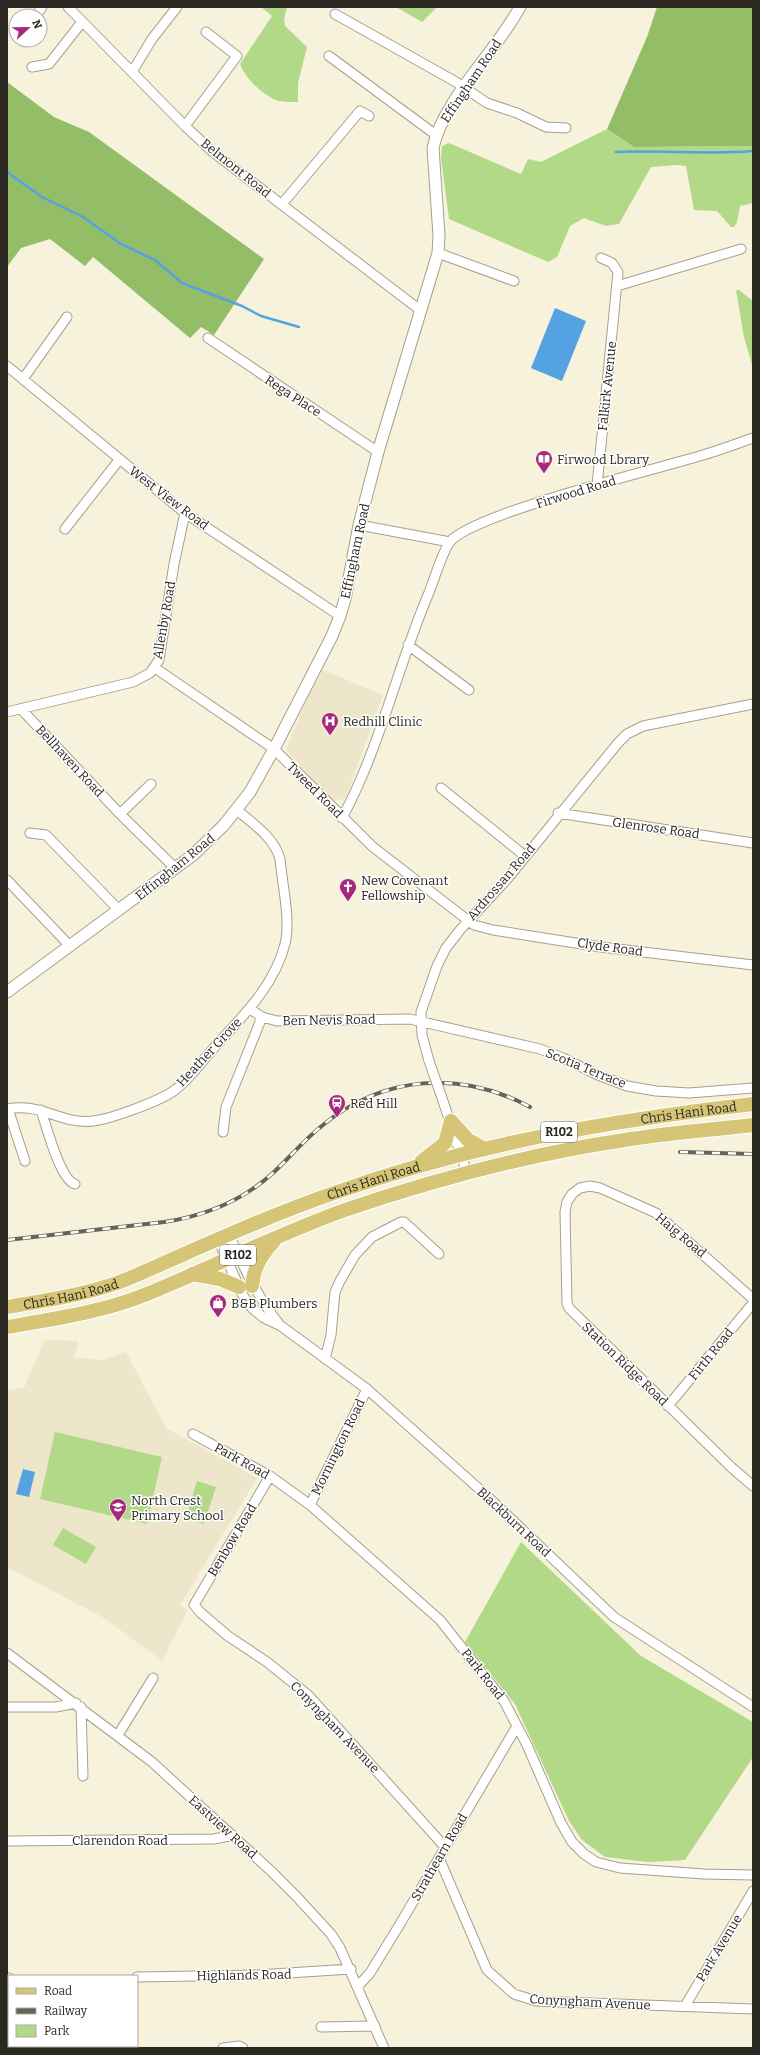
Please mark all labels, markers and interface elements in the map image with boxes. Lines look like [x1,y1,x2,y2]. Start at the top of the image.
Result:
north arrow [8,8,48,48]
text: N [29,18,45,31]
street label: Effingham Road [438,36,505,126]
street label: Belmont Road [198,135,274,201]
street label: Falkirk Avenue [595,340,619,432]
street label: Rega Place [262,372,324,420]
library icon: Firwood Lbrary [534,449,554,474]
place label: Firwood Lbrary [557,452,649,467]
street label: West View Road [126,463,212,533]
street label: Firwood Road [534,473,618,511]
street label: Effingham Road [338,502,373,600]
street label: Allenby Road [150,579,178,660]
hospital icon: Redhill Clinic [320,711,340,736]
place label: Redhill Clinic [343,714,423,729]
street label: Bellhaven Road [33,722,107,800]
street label: Tweed Road [284,759,346,821]
street label: Glenrose Road [611,814,701,842]
street label: Effingham Road [132,830,218,903]
street label: Ardrossan Road [464,841,538,923]
place label: New Covenant Fellowship [361,873,448,903]
church icon: New Covenant Fellowship [338,877,358,902]
street label: Clyde Road [576,935,644,959]
street label: Ben Nevis Road [282,1012,376,1028]
street label: Heather Grove [173,1015,245,1089]
street label: Scotia Terrace [544,1045,628,1091]
station icon: Red Hill [327,1093,347,1118]
place label: Red Hill [350,1096,398,1111]
street label: Chris Hani Road [639,1098,738,1126]
road number: R102 [541,1122,577,1142]
street label: Chris Hani Road [325,1158,422,1202]
street label: Haig Road [653,1209,710,1261]
road number: R102 [220,1245,256,1265]
street label: Chris Hani Road [22,1276,120,1312]
shop icon: B&B Plumbers [208,1293,228,1318]
place label: B&B Plumbers [231,1296,318,1311]
street label: Station Ridge Road [579,1319,671,1409]
street label: Firth Road [685,1325,737,1383]
street label: Mornington Road [308,1396,368,1498]
street label: Park Road [212,1440,272,1482]
street label: Blackburn Road [474,1484,554,1560]
place label: North Crest Primary School [131,1493,224,1523]
school or university icon: North Crest Primary School [108,1497,128,1522]
street label: Benbow Road [204,1501,260,1579]
street label: Park Road [458,1646,508,1703]
street label: Conyngham Avenue [287,1678,383,1776]
street label: Eastview Road [186,1792,260,1862]
street label: Strathearn Road [408,1810,470,1903]
street label: Clarendon Road [72,1833,168,1848]
street label: Park Avenue [693,1912,745,1984]
street label: Highlands Road [196,1967,292,1983]
legend [8,1975,138,2047]
text: Road [44,1984,72,1998]
street label: Conyngham Avenue [529,1991,651,2013]
text: Railway [44,2004,88,2018]
text: Park [44,2024,70,2038]

